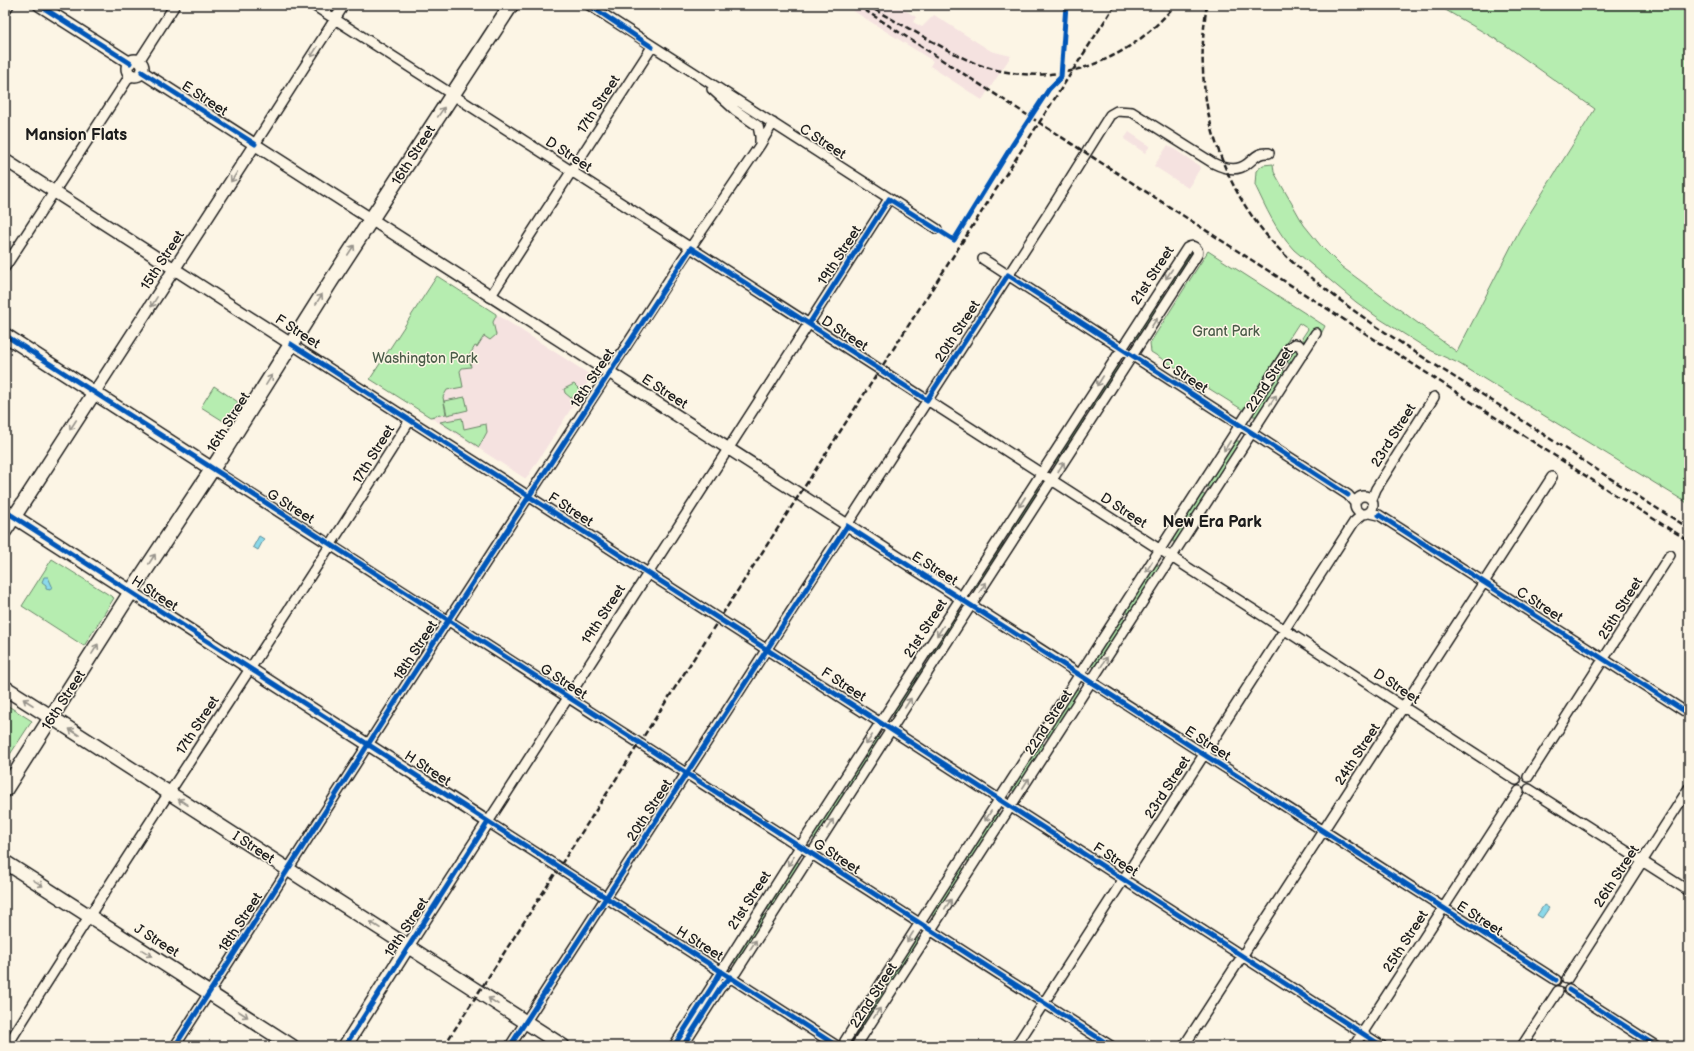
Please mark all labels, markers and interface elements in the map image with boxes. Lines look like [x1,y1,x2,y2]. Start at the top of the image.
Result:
one-way arrow [310,46,318,57]
street label: 17th Street [573,71,624,137]
street label: E Street [179,77,231,120]
one-way arrow [437,107,445,118]
street label: C Street [796,120,850,163]
street label: 16th Street [388,122,439,188]
district label: Mansion Flats [25,126,127,145]
street label: D Street [542,133,596,176]
one-way arrow [230,171,238,182]
street label: 19th Street [814,222,865,288]
street label: 15th Street [137,227,188,293]
street label: 21st Street [1127,242,1178,308]
one-way arrow [347,245,355,256]
one-way arrow [1165,269,1173,280]
one-way arrow [315,294,323,305]
one-way arrow [149,296,157,308]
street label: 20th Street [931,297,984,365]
street label: F Street [272,311,324,353]
street label: D Street [818,312,872,355]
one-way arrow [1150,318,1158,329]
park label: Grant Park [1192,323,1260,340]
street label: 22nd Street [1242,343,1297,415]
street label: 18th Street [567,345,618,411]
park label: Washington Park [372,350,478,367]
street label: C Street [1158,354,1212,397]
street label: E Street [639,370,691,413]
one-way arrow [265,375,273,386]
one-way arrow [1096,375,1104,386]
street label: 16th Street [203,388,254,456]
one-way arrow [1269,395,1277,406]
street label: 23rd Street [1367,400,1420,470]
one-way arrow [69,420,77,431]
street label: 17th Street [349,421,399,487]
one-way arrow [1223,440,1231,451]
one-way arrow [1058,461,1066,473]
street label: G Street [264,485,318,528]
street label: F Street [545,489,597,531]
street label: D Street [1097,489,1151,532]
one-way arrow [1018,496,1026,507]
district label: New Era Park [1162,513,1262,532]
street label: E Street [909,548,962,590]
one-way arrow [148,554,156,565]
one-way arrow [1145,561,1153,572]
street label: H Street [128,572,182,615]
street label: 25th Street [1595,573,1647,643]
street label: 19th Street [578,581,629,647]
one-way arrow [979,582,987,593]
street label: C Street [1513,583,1567,626]
street label: 21st Street [900,595,951,661]
street label: 18th Street [390,617,441,683]
one-way arrow [936,625,944,636]
one-way arrow [91,644,99,655]
one-way arrow [1100,657,1108,668]
street label: G Street [537,660,591,703]
street label: F Street [818,664,870,706]
street label: D Street [1370,665,1424,708]
street label: 16th Street [38,667,89,733]
street label: 22nd Street [1021,686,1076,758]
street label: 17th Street [172,692,223,758]
one-way arrow [904,697,912,708]
one-way arrow [22,698,34,706]
street label: 24th Street [1331,719,1384,788]
street label: E Street [1182,722,1234,765]
one-way arrow [69,728,80,736]
one-way arrow [865,734,873,746]
street label: H Street [401,747,455,790]
street label: 23rd Street [1141,752,1194,822]
street label: 20th Street [623,776,676,844]
one-way arrow [1022,778,1030,789]
one-way arrow [178,798,189,806]
one-way arrow [984,811,992,822]
one-way arrow [827,818,835,830]
street label: I Street [230,828,278,868]
street label: G Street [810,835,864,878]
street label: F Street [1090,839,1142,881]
street label: 26th Street [1590,841,1643,911]
one-way arrow [787,855,795,866]
street label: 21st Street [724,867,775,933]
one-way arrow [32,879,43,887]
street label: 18th Street [215,889,266,955]
street label: 19th Street [381,894,432,960]
street label: E Street [1454,897,1506,940]
one-way arrow [944,899,952,910]
street label: 25th Street [1379,907,1432,975]
street label: J Street [131,920,183,961]
one-way arrow [370,921,381,929]
street label: H Street [673,922,727,965]
one-way arrow [906,932,914,943]
one-way arrow [749,940,757,951]
one-way arrow [142,949,153,958]
street label: 22nd Street [846,959,901,1031]
one-way arrow [488,997,499,1005]
one-way arrow [873,1008,881,1019]
one-way arrow [237,1010,249,1018]

